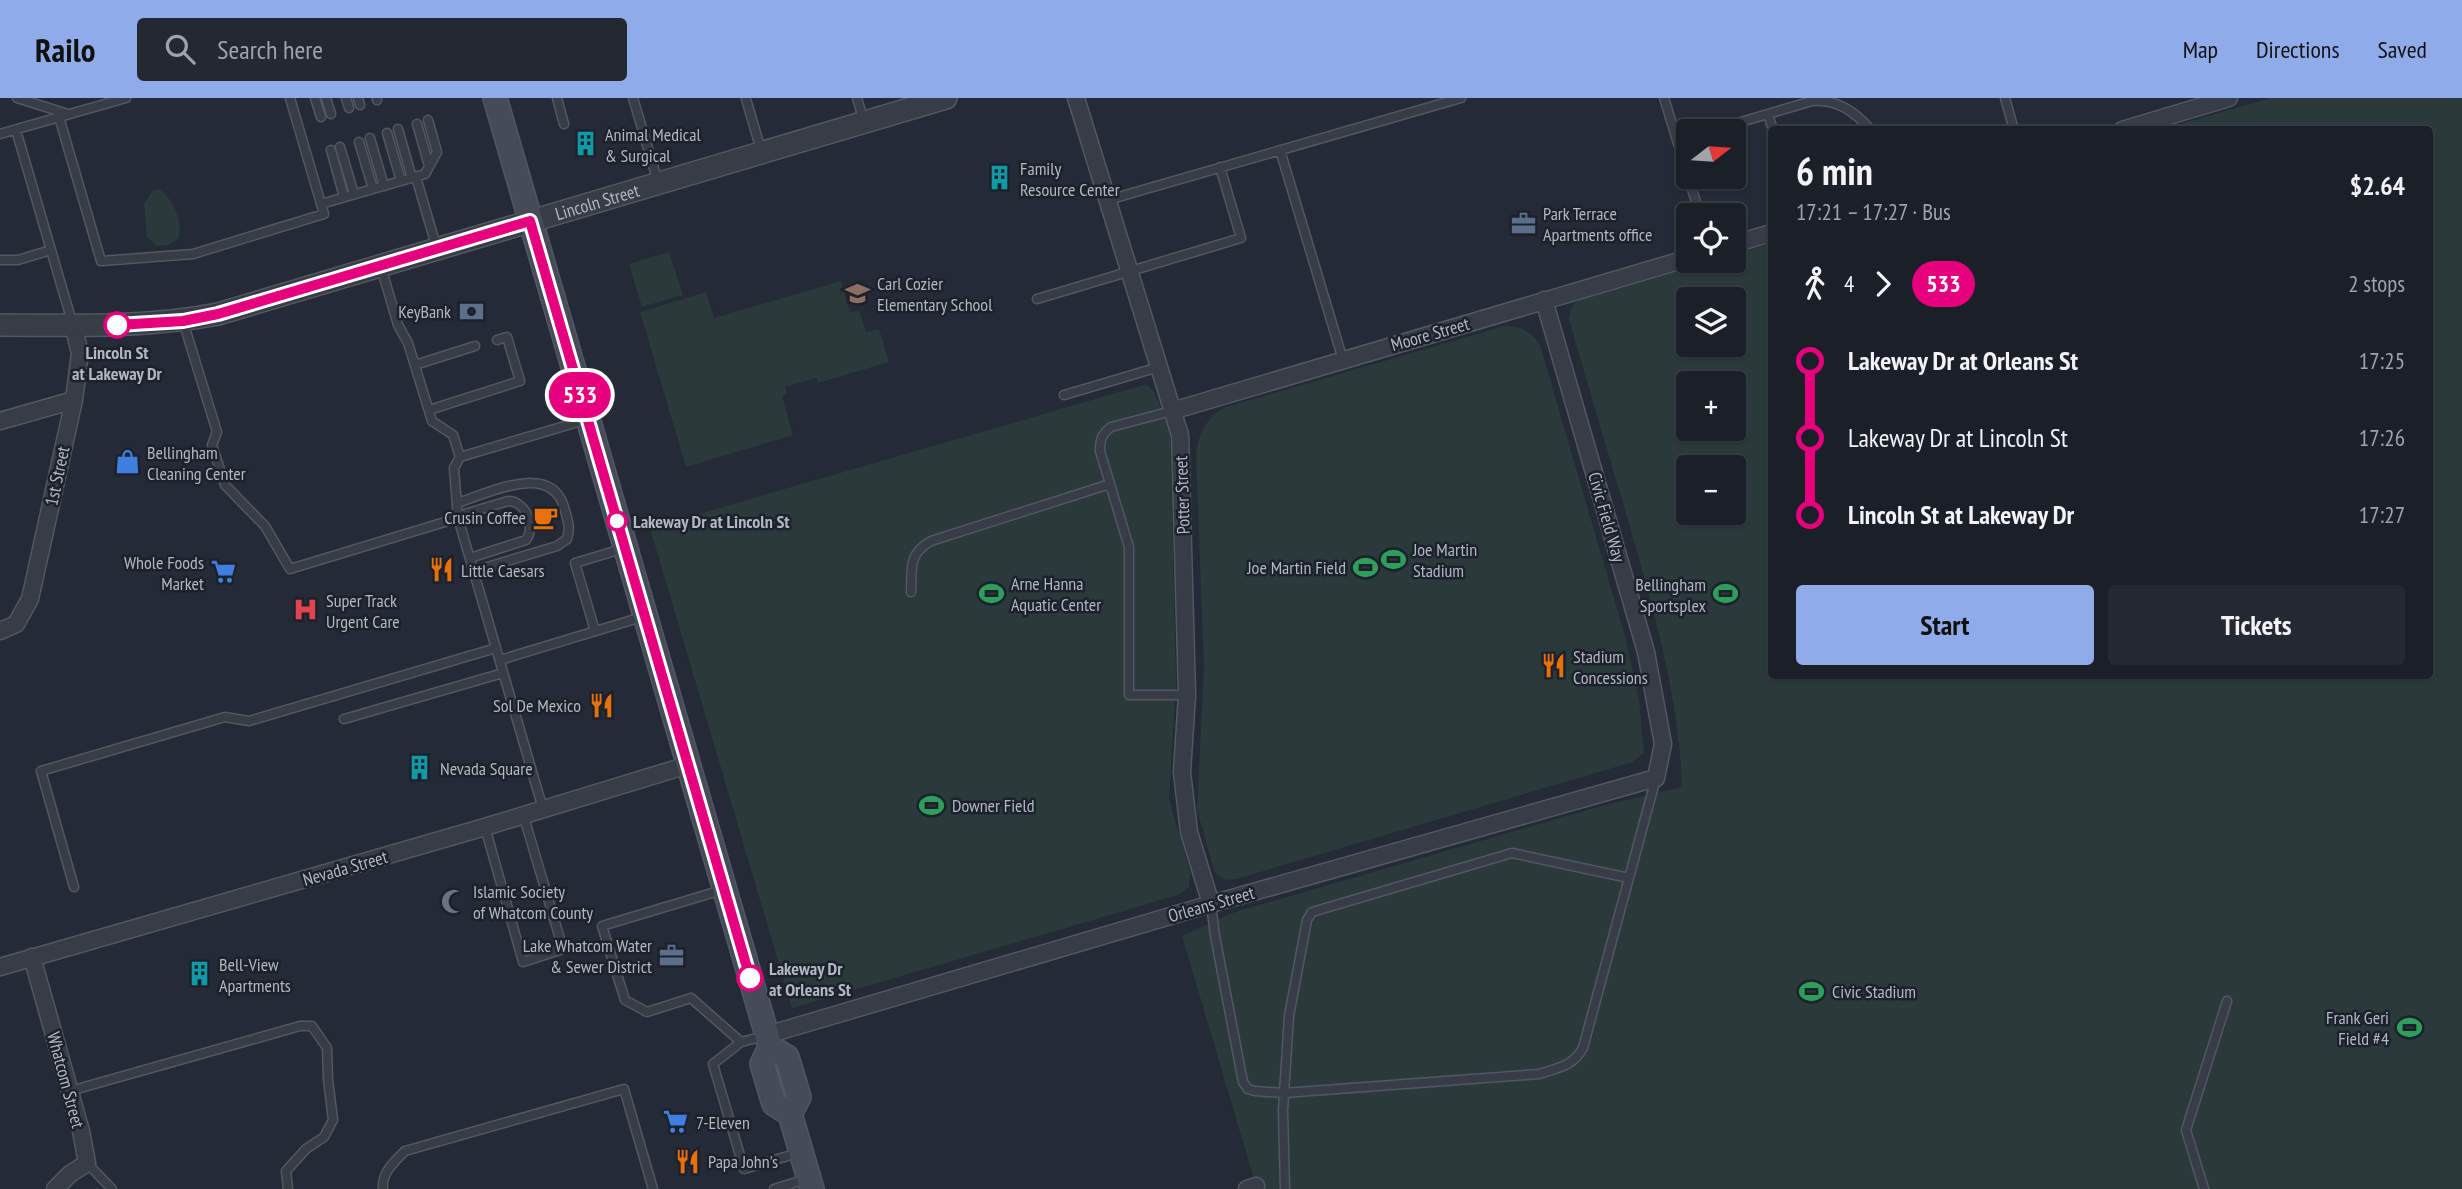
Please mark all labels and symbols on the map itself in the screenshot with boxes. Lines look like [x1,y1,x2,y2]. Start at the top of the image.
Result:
north arrow [1676,119,1746,189]
place label: Animal Medical & Surgical [605,123,701,167]
building icon: Animal Medical & Surgical [571,130,599,158]
place label: Family Resource Center [1020,157,1120,201]
building icon: Family Resource Center [986,164,1014,192]
street label: Lincoln Street [552,178,642,225]
place label: Park Terrace Apartments office [1543,202,1652,246]
office icon: Park Terrace Apartments office [1509,209,1537,237]
place label: Carl Cozier Elementary School [877,272,993,316]
school or university icon: Carl Cozier Elementary School [843,279,871,307]
bank icon: KeyBank [457,297,485,325]
place label: KeyBank [398,300,451,323]
marker: Lincoln St at Lakeway Dr [104,312,130,338]
street label: Moore Street [1388,312,1472,356]
place label: Lincoln St at Lakeway Dr [72,341,163,385]
line badge: 533 [540,372,620,418]
place label: Bellingham Cleaning Center [147,441,246,485]
street label: 1st Street [39,444,75,508]
shop icon: Bellingham Cleaning Center [113,448,141,476]
street label: Potter Street [1169,455,1195,535]
street label: Civic Field Way [1583,469,1631,565]
cafe icon: Crusin Coffee [532,503,560,531]
place label: Crusin Coffee [444,506,526,529]
place label: Lakeway Dr at Lincoln St [633,510,790,533]
marker: Lakeway Dr at Lincoln St [607,511,627,531]
place label: Joe Martin Stadium [1412,538,1477,582]
sports icon: Joe Martin Stadium [1379,545,1407,573]
place label: Whole Foods Market [124,551,204,595]
sports icon: Joe Martin Field [1352,553,1380,581]
restaurant icon: Little Caesars [427,556,455,584]
place label: Joe Martin Field [1246,556,1346,579]
supermarket icon: Whole Foods Market [210,558,238,586]
place label: Little Caesars [461,559,545,582]
place label: Arne Hanna Aquatic Center [1011,572,1101,616]
place label: Bellingham Sportsplex [1635,573,1707,617]
sports icon: Arne Hanna Aquatic Center [977,579,1005,607]
sports icon: Bellingham Sportsplex [1712,580,1740,608]
place label: Super Track Urgent Care [326,589,400,633]
hospital icon: Super Track Urgent Care [292,596,320,624]
place label: Stadium Concessions [1573,645,1648,689]
restaurant icon: Stadium Concessions [1539,652,1567,680]
restaurant icon: Sol De Mexico [587,691,615,719]
place label: Sol De Mexico [493,694,581,717]
building icon: Nevada Square [406,754,434,782]
place label: Nevada Square [440,757,533,780]
sports icon: Downer Field [918,791,946,819]
place label: Downer Field [952,794,1035,817]
street label: Nevada Street [300,845,390,891]
place label: Islamic Society of Whatcom County [473,880,593,924]
street label: Orleans Street [1165,881,1257,927]
mosque icon: Islamic Society of Whatcom County [439,887,467,915]
place label: Lake Whatcom Water & Sewer District [523,934,652,978]
office icon: Lake Whatcom Water & Sewer District [658,941,686,969]
place label: Bell-View Apartments [219,953,291,997]
place label: Lakeway Dr at Orleans St [769,957,852,1001]
building icon: Bell-View Apartments [185,960,213,988]
marker: Lakeway Dr at Orleans St [737,965,763,991]
sports icon: Civic Stadium [1798,977,1826,1005]
place label: Civic Stadium [1832,980,1916,1003]
place label: Frank Geri Field #4 [2326,1006,2389,1050]
sports icon: Frank Geri Field #4 [2395,1013,2423,1041]
street label: Whatcom Street [42,1029,90,1131]
supermarket icon: 7-Eleven [662,1108,690,1136]
place label: 7-Eleven [696,1111,750,1134]
restaurant icon: Papa John's [674,1147,702,1175]
place label: Papa John's [708,1150,778,1173]

